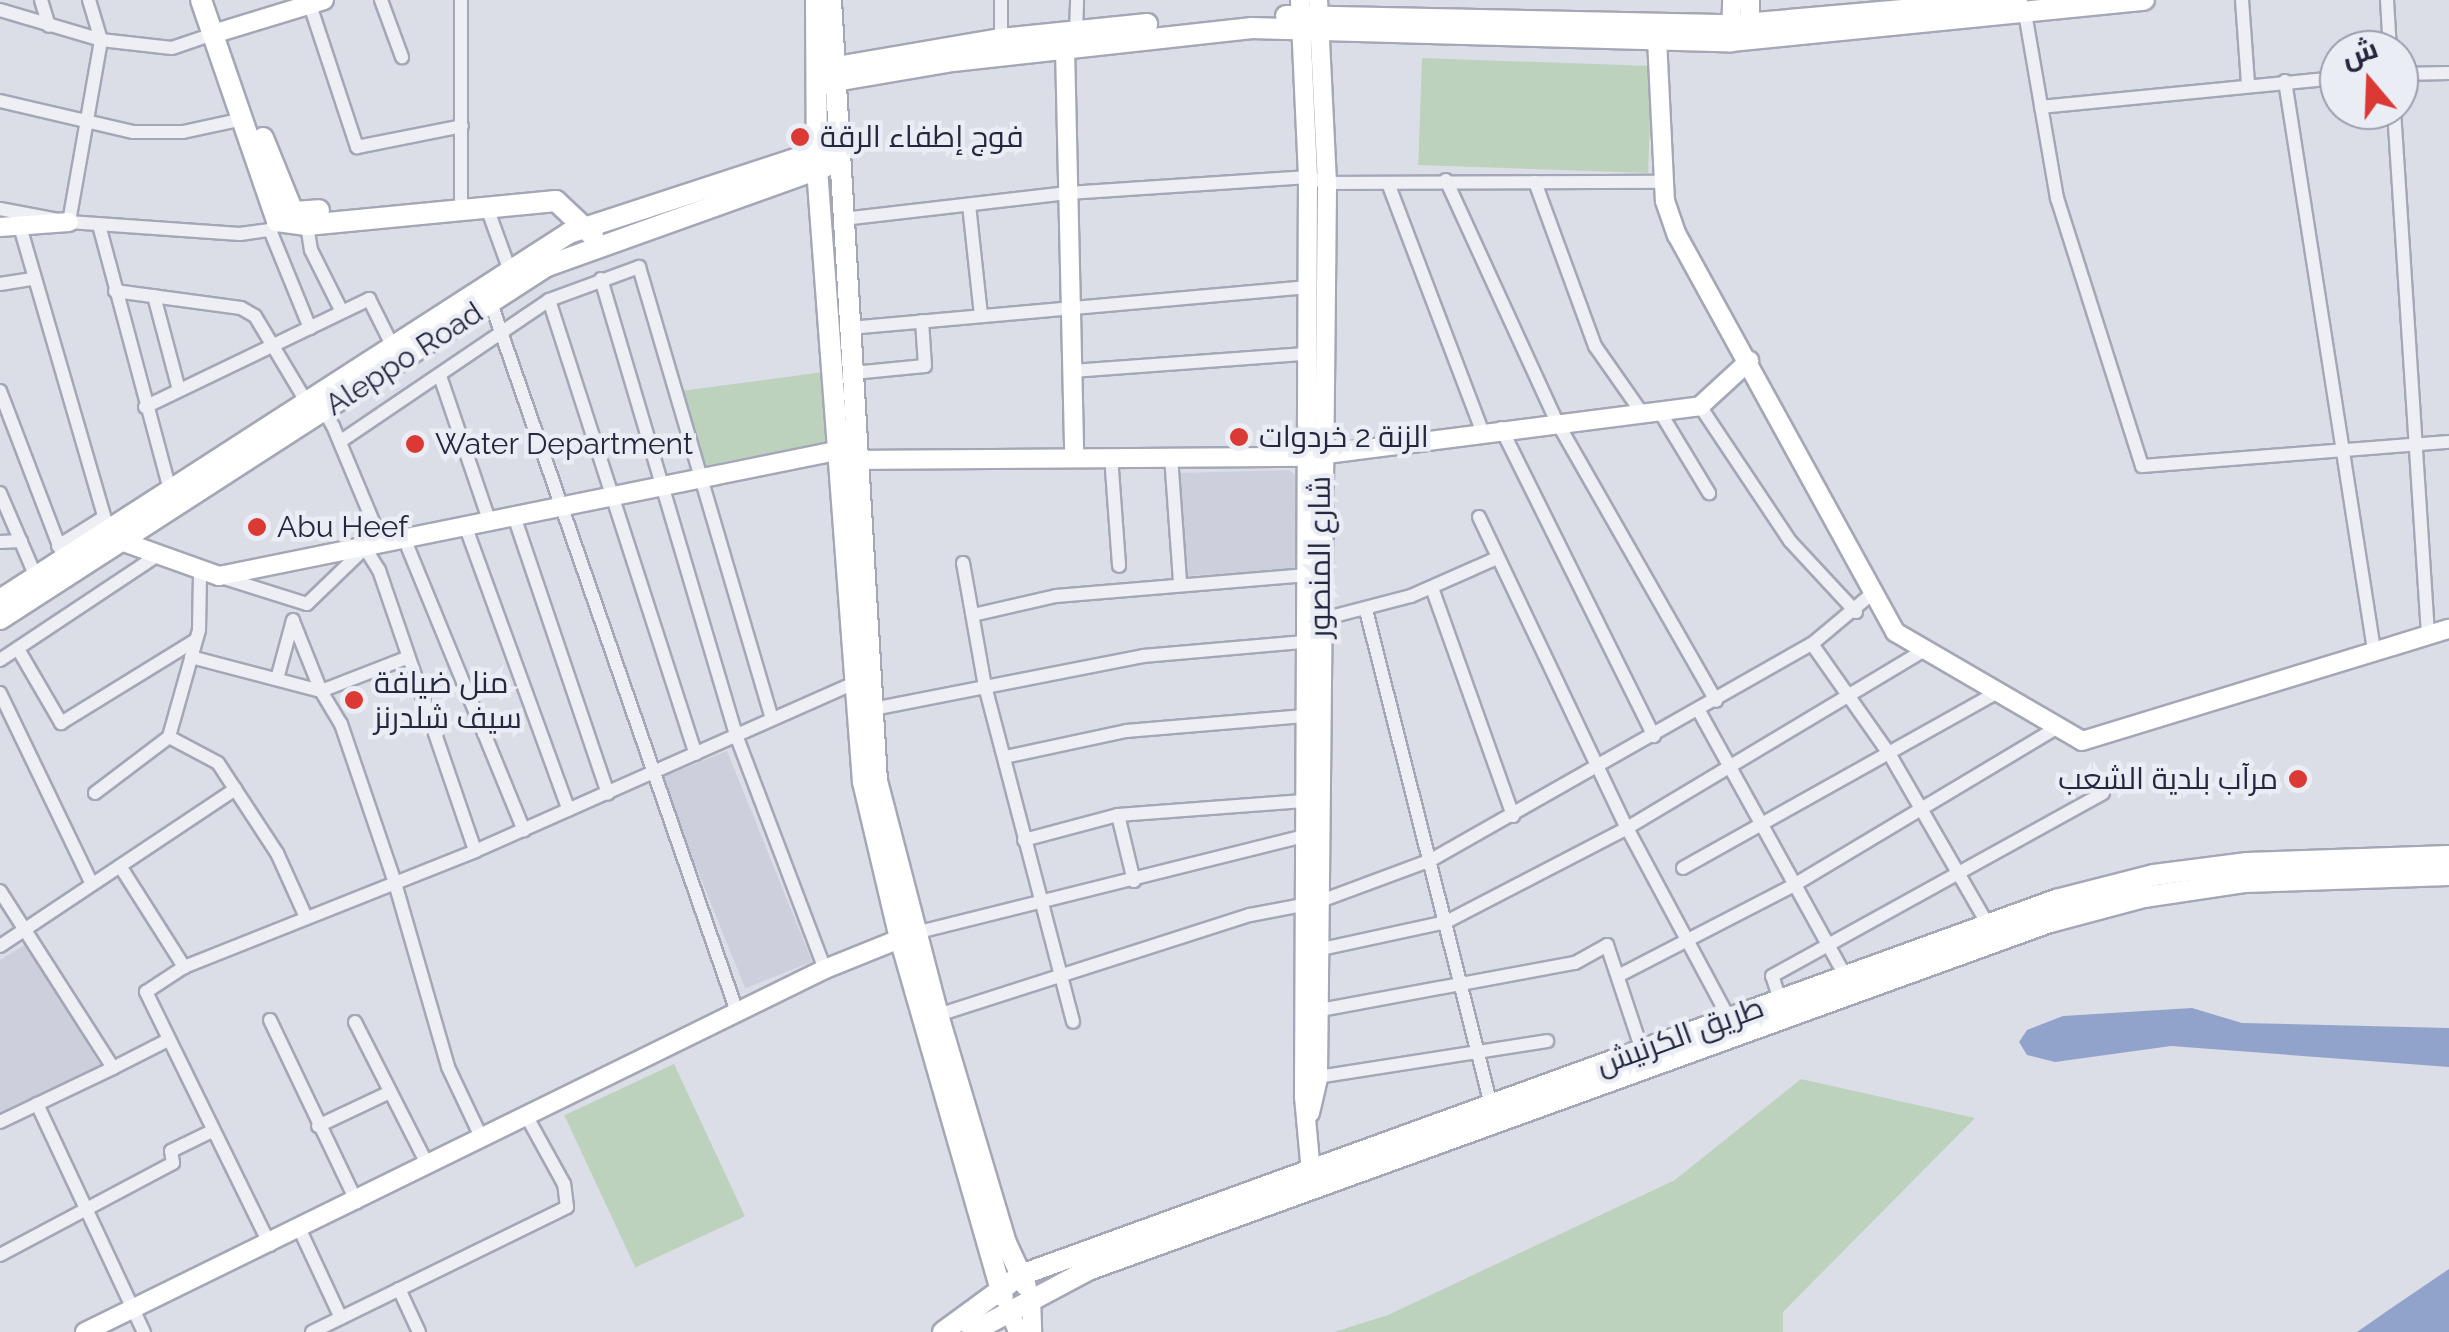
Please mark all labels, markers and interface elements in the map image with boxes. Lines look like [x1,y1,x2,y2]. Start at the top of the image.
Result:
north arrow [2319,30,2419,130]
text: ش [2337,32,2382,75]
place label: فوج إطفاء الرقة [820,119,1024,155]
marker: فوج إطفاء الرقة [789,126,811,148]
street label: Aleppo Road [318,295,490,423]
place label: الزنة 2 خردوات [1259,419,1429,455]
place label: Water Department [435,426,694,462]
marker: الزنة 2 خردوات [1228,426,1250,448]
marker: Water Department [404,433,426,455]
street label: شارع المنصور [1302,476,1338,638]
place label: Abu Heef [277,509,408,545]
marker: Abu Heef [246,516,268,538]
place label: منل ضيافة سيف شلدرنز [374,665,522,736]
marker: منل ضيافة سيف شلدرنز [343,689,365,711]
place label: مرآب بلدية الشعب [2058,761,2278,797]
marker: مرآب بلدية الشعب [2287,768,2309,790]
street label: طريق الكرنيش [1591,989,1769,1083]

